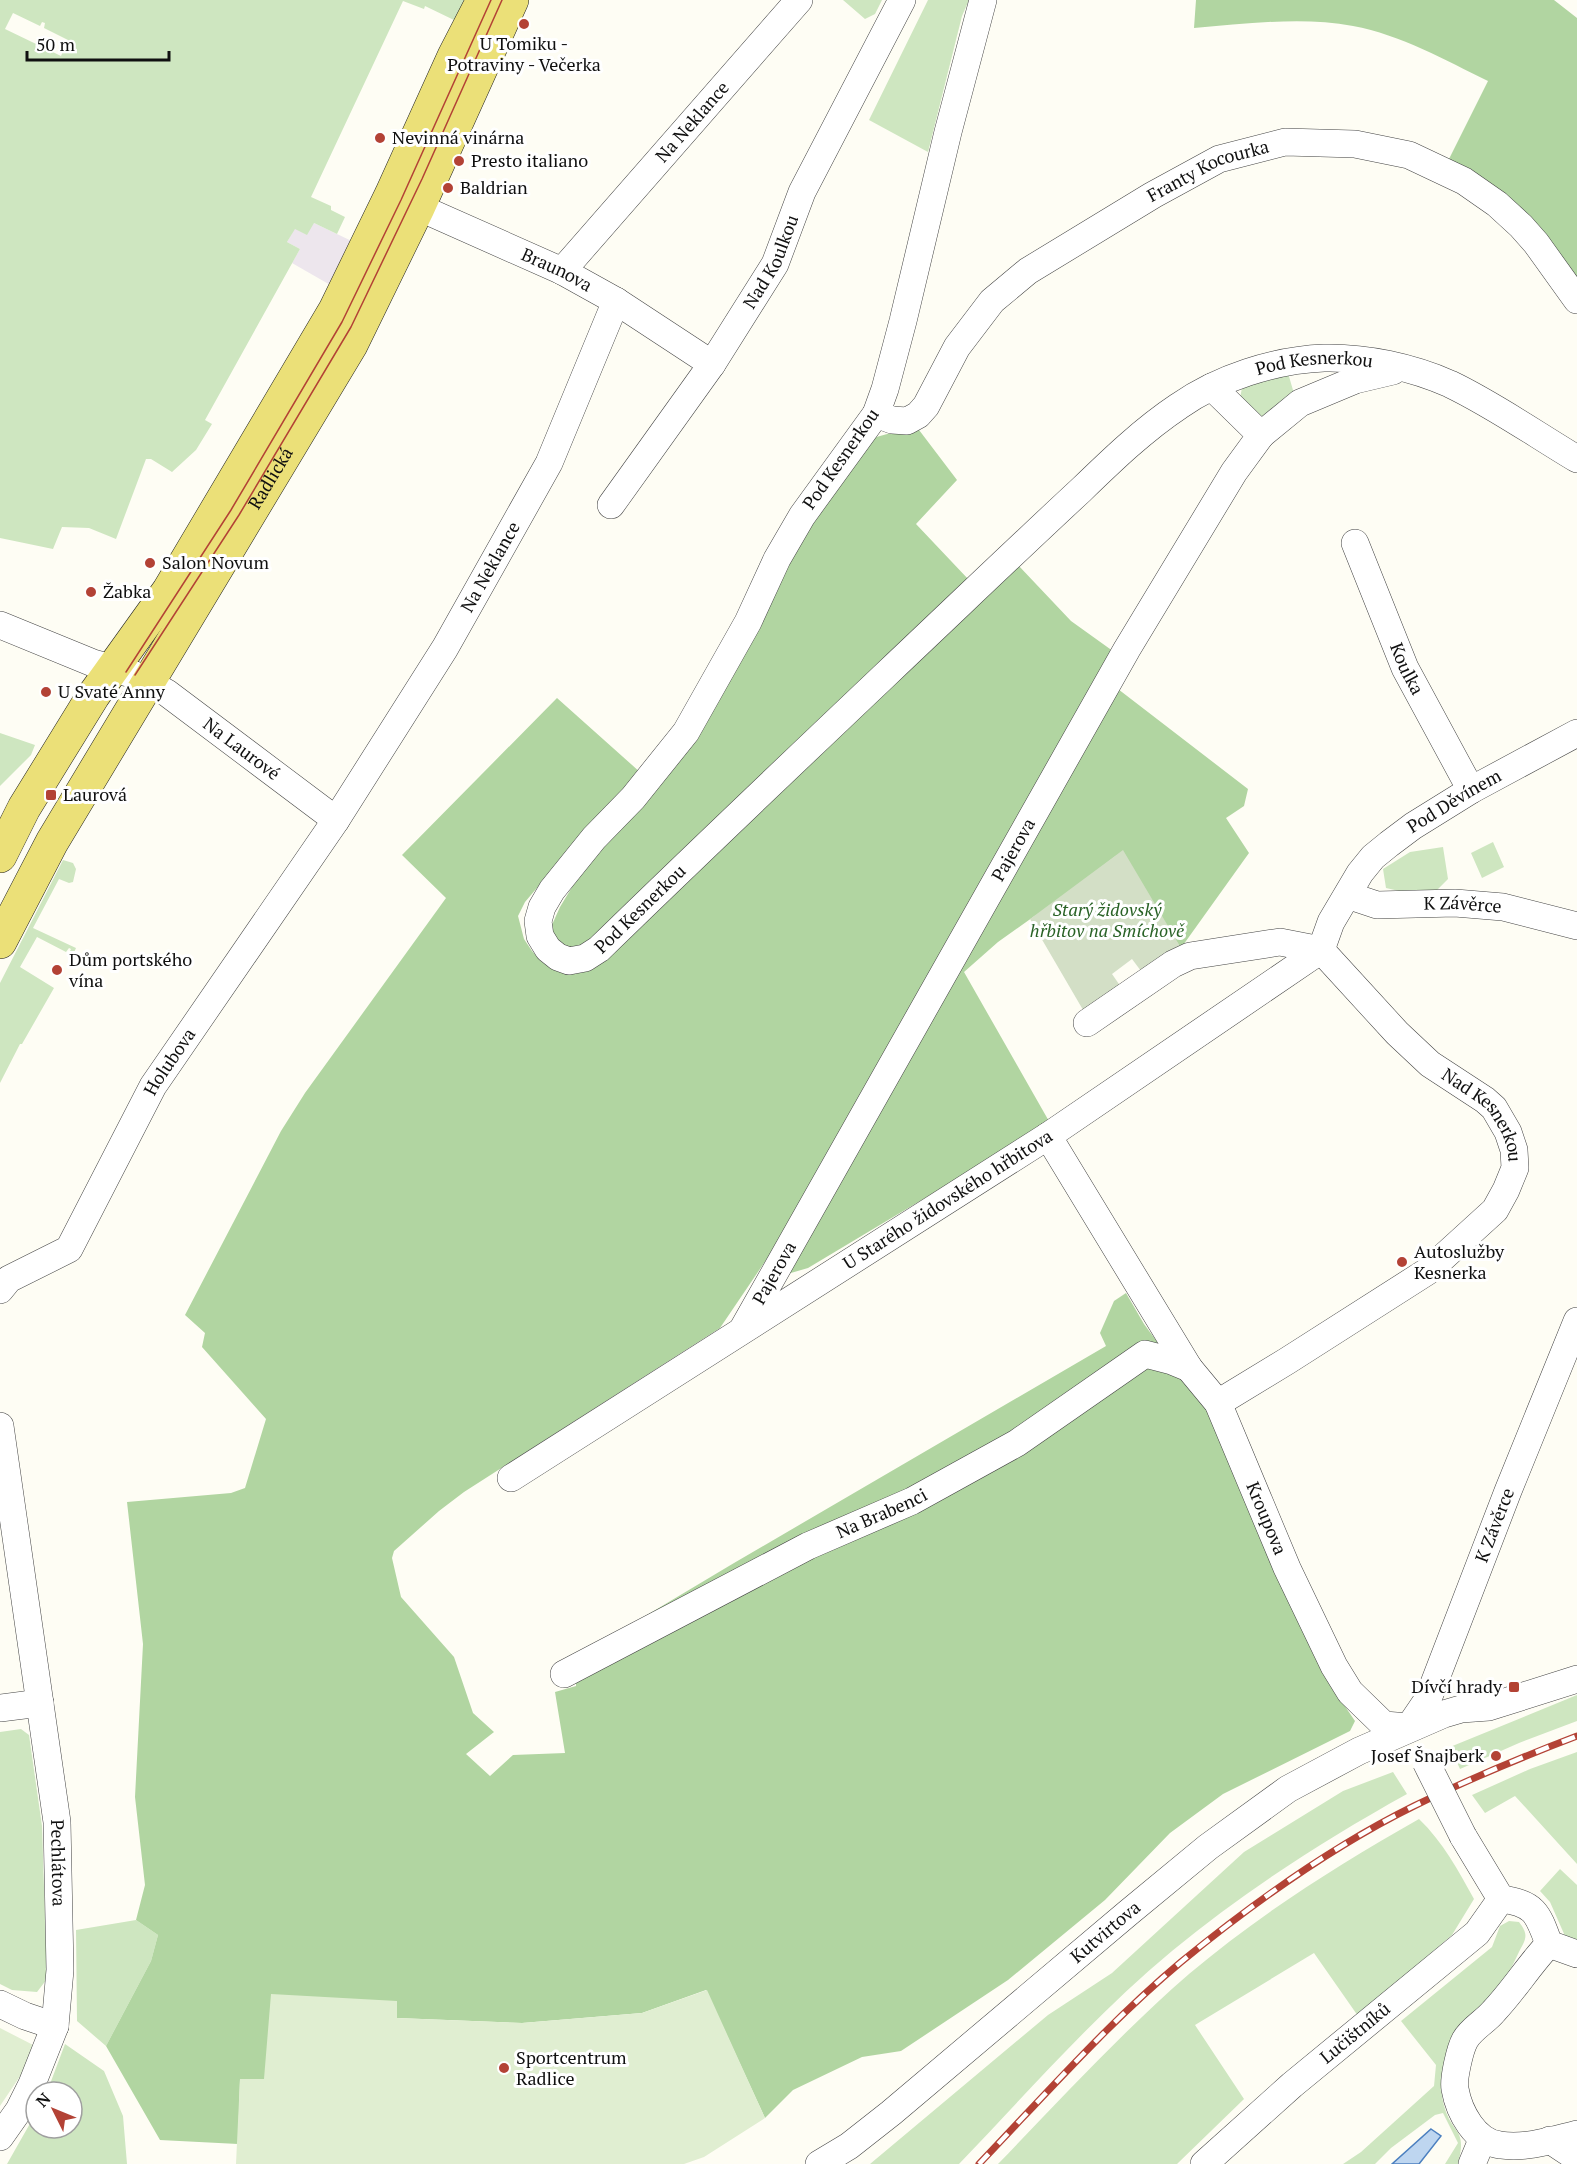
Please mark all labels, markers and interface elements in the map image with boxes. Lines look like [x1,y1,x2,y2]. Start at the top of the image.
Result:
marker: U Tomiku - Potraviny - Večerka [517,17,531,31]
scale bar [27,24,170,62]
place label: U Tomiku - Potraviny - Večerka [447,31,601,76]
text: 50 m [36,32,76,56]
street label: Na Neklance [649,76,734,167]
place label: Nevinná vinárna [392,125,524,149]
marker: Nevinná vinárna [373,131,387,145]
street label: Franty Kocourka [1143,134,1271,207]
place label: Presto italiano [471,148,588,172]
marker: Presto italiano [452,154,466,168]
place label: Baldrian [460,175,528,199]
marker: Baldrian [441,181,455,195]
street label: Nad Koulkou [737,211,803,313]
street label: Braunova [518,242,597,297]
street label: Pod Kesnerkou [1252,345,1375,380]
street label: Pod Kesnerkou [796,403,884,514]
street label: Radlická [242,443,298,513]
street label: Na Neklance [455,517,525,616]
place label: Salon Novum [162,550,269,574]
marker: Salon Novum [143,556,157,570]
place label: Žabka [103,579,151,603]
marker: Žabka [84,585,98,599]
street label: Koulka [1385,639,1430,699]
place label: U Svaté Anny [58,679,166,703]
marker: U Svaté Anny [39,685,53,699]
street label: Na Laurové [199,711,285,785]
street label: Pod Děvínem [1402,763,1505,838]
place label: Laurová [63,782,127,806]
marker: Laurová [44,788,58,802]
street label: Pajerova [985,813,1040,885]
street label: Pod Kesnerkou [589,859,690,958]
street label: K Závěrce [1423,890,1503,918]
park label: Starý židovský hřbitov na Smíchově [1030,897,1185,942]
place label: Dům portského vína [68,947,192,992]
marker: Dům portského vína [50,963,64,977]
street label: Holubova [137,1023,200,1099]
street label: Nad Kesnerkou [1437,1062,1528,1162]
street label: U Starého židovského hřbitova [838,1123,1057,1275]
street label: Pajerova [746,1237,801,1308]
place label: Autoslužby Kesnerka [1414,1239,1505,1284]
marker: Autoslužby Kesnerka [1395,1255,1409,1269]
street label: Kroupova [1241,1478,1293,1558]
street label: Na Brabenci [832,1482,931,1543]
street label: K Závěrce [1469,1484,1519,1566]
place label: Dívčí hrady [1411,1674,1503,1698]
marker: Dívčí hrady [1507,1680,1521,1694]
place label: Josef Šnajberk [1371,1743,1485,1767]
marker: Josef Šnajberk [1489,1749,1503,1763]
street label: Pechlátova [46,1819,72,1907]
street label: Kutvirtova [1065,1895,1145,1968]
street label: Lučištníků [1314,1996,1395,2068]
place label: Sportcentrum Radlice [516,2045,627,2090]
marker: Sportcentrum Radlice [497,2061,511,2075]
north arrow [24,2080,84,2140]
text: N [31,2088,55,2112]

